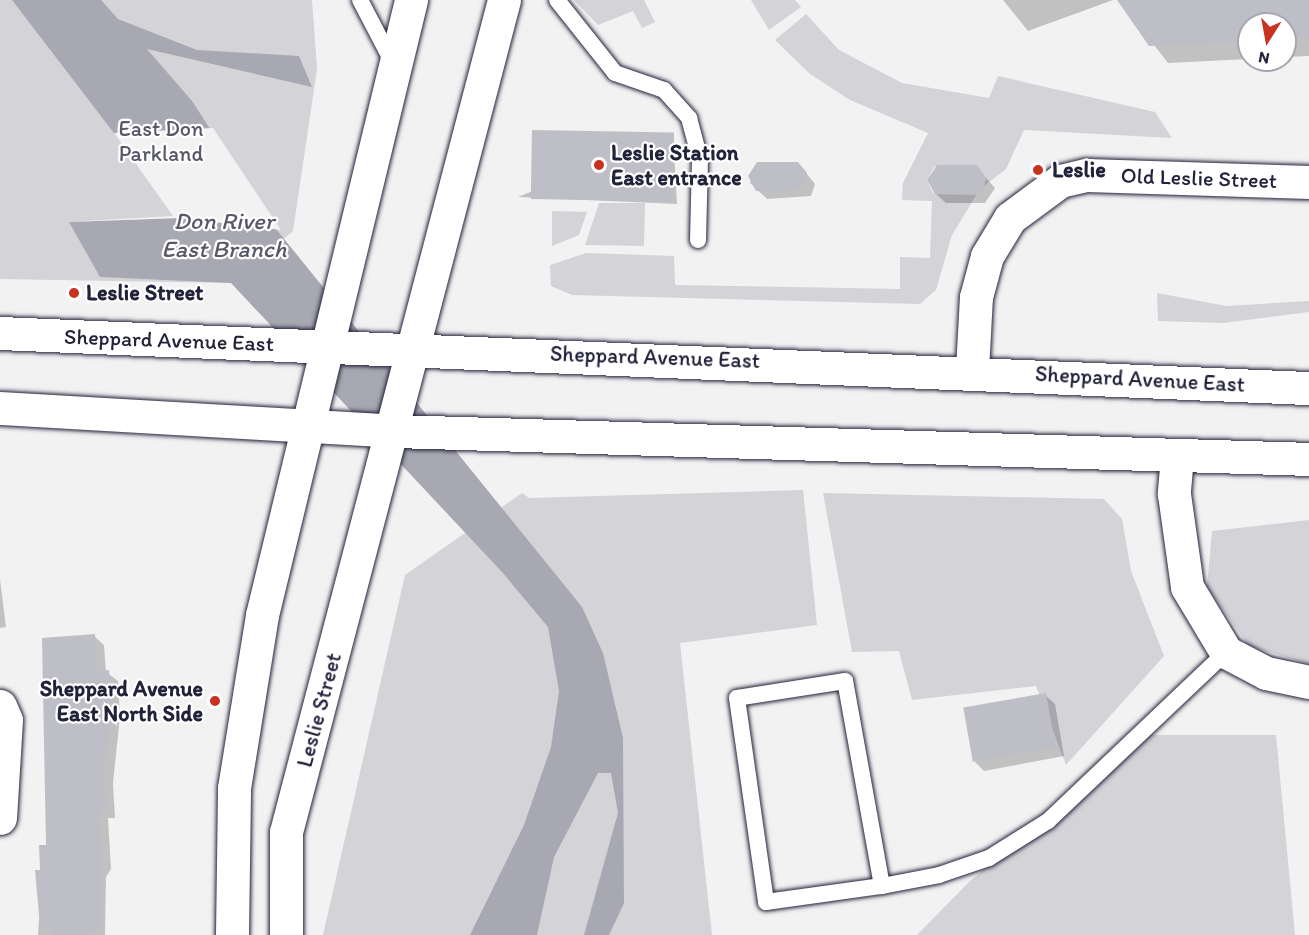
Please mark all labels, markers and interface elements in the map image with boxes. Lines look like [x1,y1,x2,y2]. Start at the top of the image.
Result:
north arrow [1237,12,1297,72]
text: N [1257,48,1271,69]
park label: East Don Parkland [119,115,203,166]
place label: Leslie Station East entrance [611,139,741,190]
place label: Leslie [1052,157,1106,183]
marker: Leslie Station East entrance [592,158,606,172]
marker: Leslie [1029,161,1047,179]
street label: Old Leslie Street [1121,162,1277,194]
water label: Don River East Branch [161,207,287,263]
place label: Leslie Street [86,280,203,306]
marker: Leslie Street [67,286,81,300]
street label: Sheppard Avenue East [64,323,274,357]
street label: Sheppard Avenue East [550,340,760,374]
street label: Sheppard Avenue East [1035,360,1245,398]
street label: Leslie Street [291,650,347,770]
place label: Sheppard Avenue East North Side [41,675,203,726]
marker: Sheppard Avenue East North Side [208,694,222,708]

